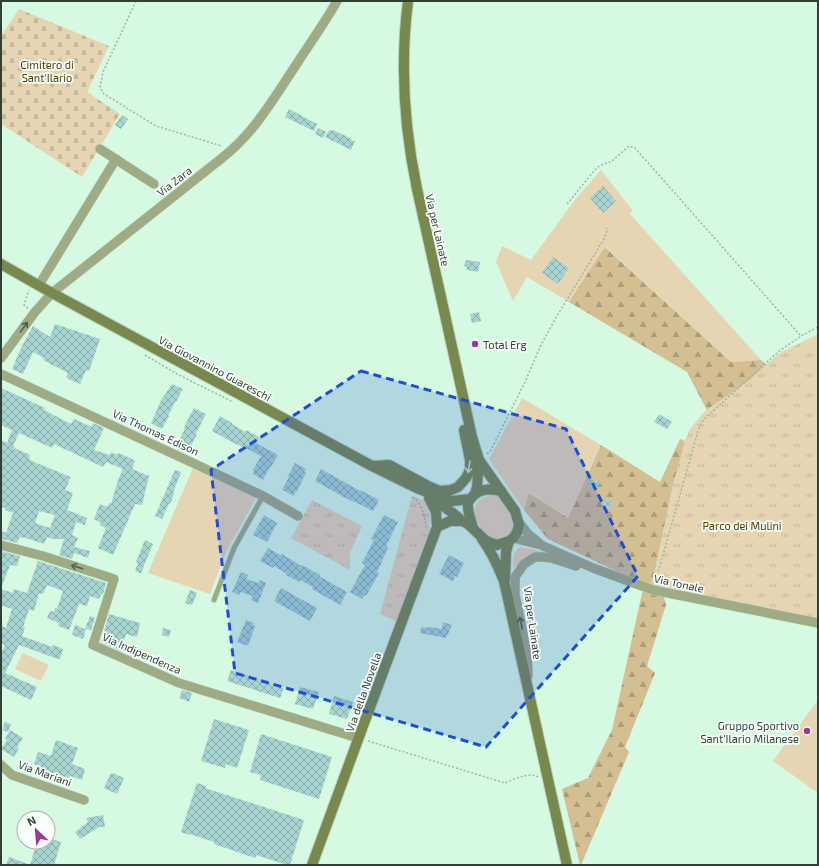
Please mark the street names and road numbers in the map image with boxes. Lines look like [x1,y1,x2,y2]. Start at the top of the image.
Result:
street label: Via Zara [154,163,194,199]
street label: Via per Lainate [423,193,453,267]
street label: Via Giovannino Guareschi [156,333,274,403]
street label: Via Thomas Edison [111,406,201,458]
street label: Via Tonale [653,571,705,595]
street label: Via per Lainate [521,586,545,661]
street label: Via Indipendenza [100,630,184,676]
street label: Via della Novella [343,651,383,733]
street label: Via Mariani [17,757,73,789]

